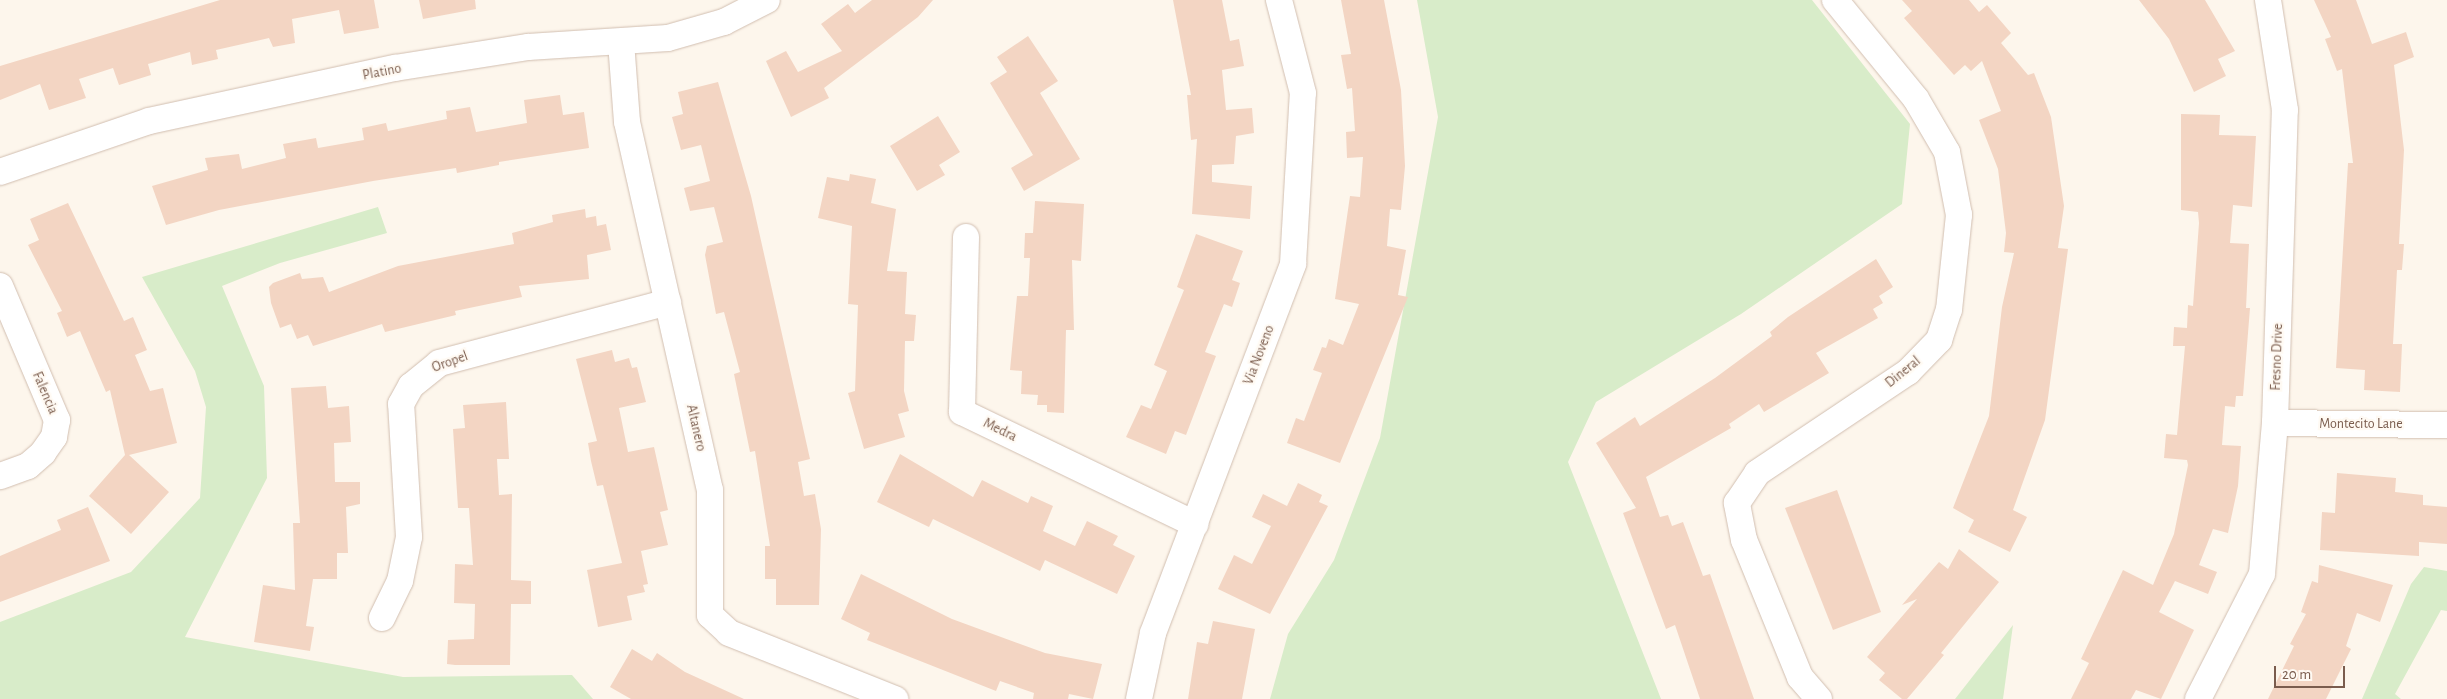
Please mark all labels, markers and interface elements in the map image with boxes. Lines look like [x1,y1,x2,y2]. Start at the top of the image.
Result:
street label: Platino [361,60,403,84]
street label: Via Noveno [1240,323,1278,387]
street label: Fresno Drive [2267,323,2287,391]
street label: Oropel [430,348,470,376]
street label: Dineral [1882,353,1924,391]
street label: Falencia [29,369,61,417]
street label: Altanero [682,403,710,453]
street label: Medra [980,415,1020,445]
street label: Montecito Lane [2319,416,2403,432]
scale bar [2277,656,2348,688]
text: 20 m [2282,667,2311,682]

